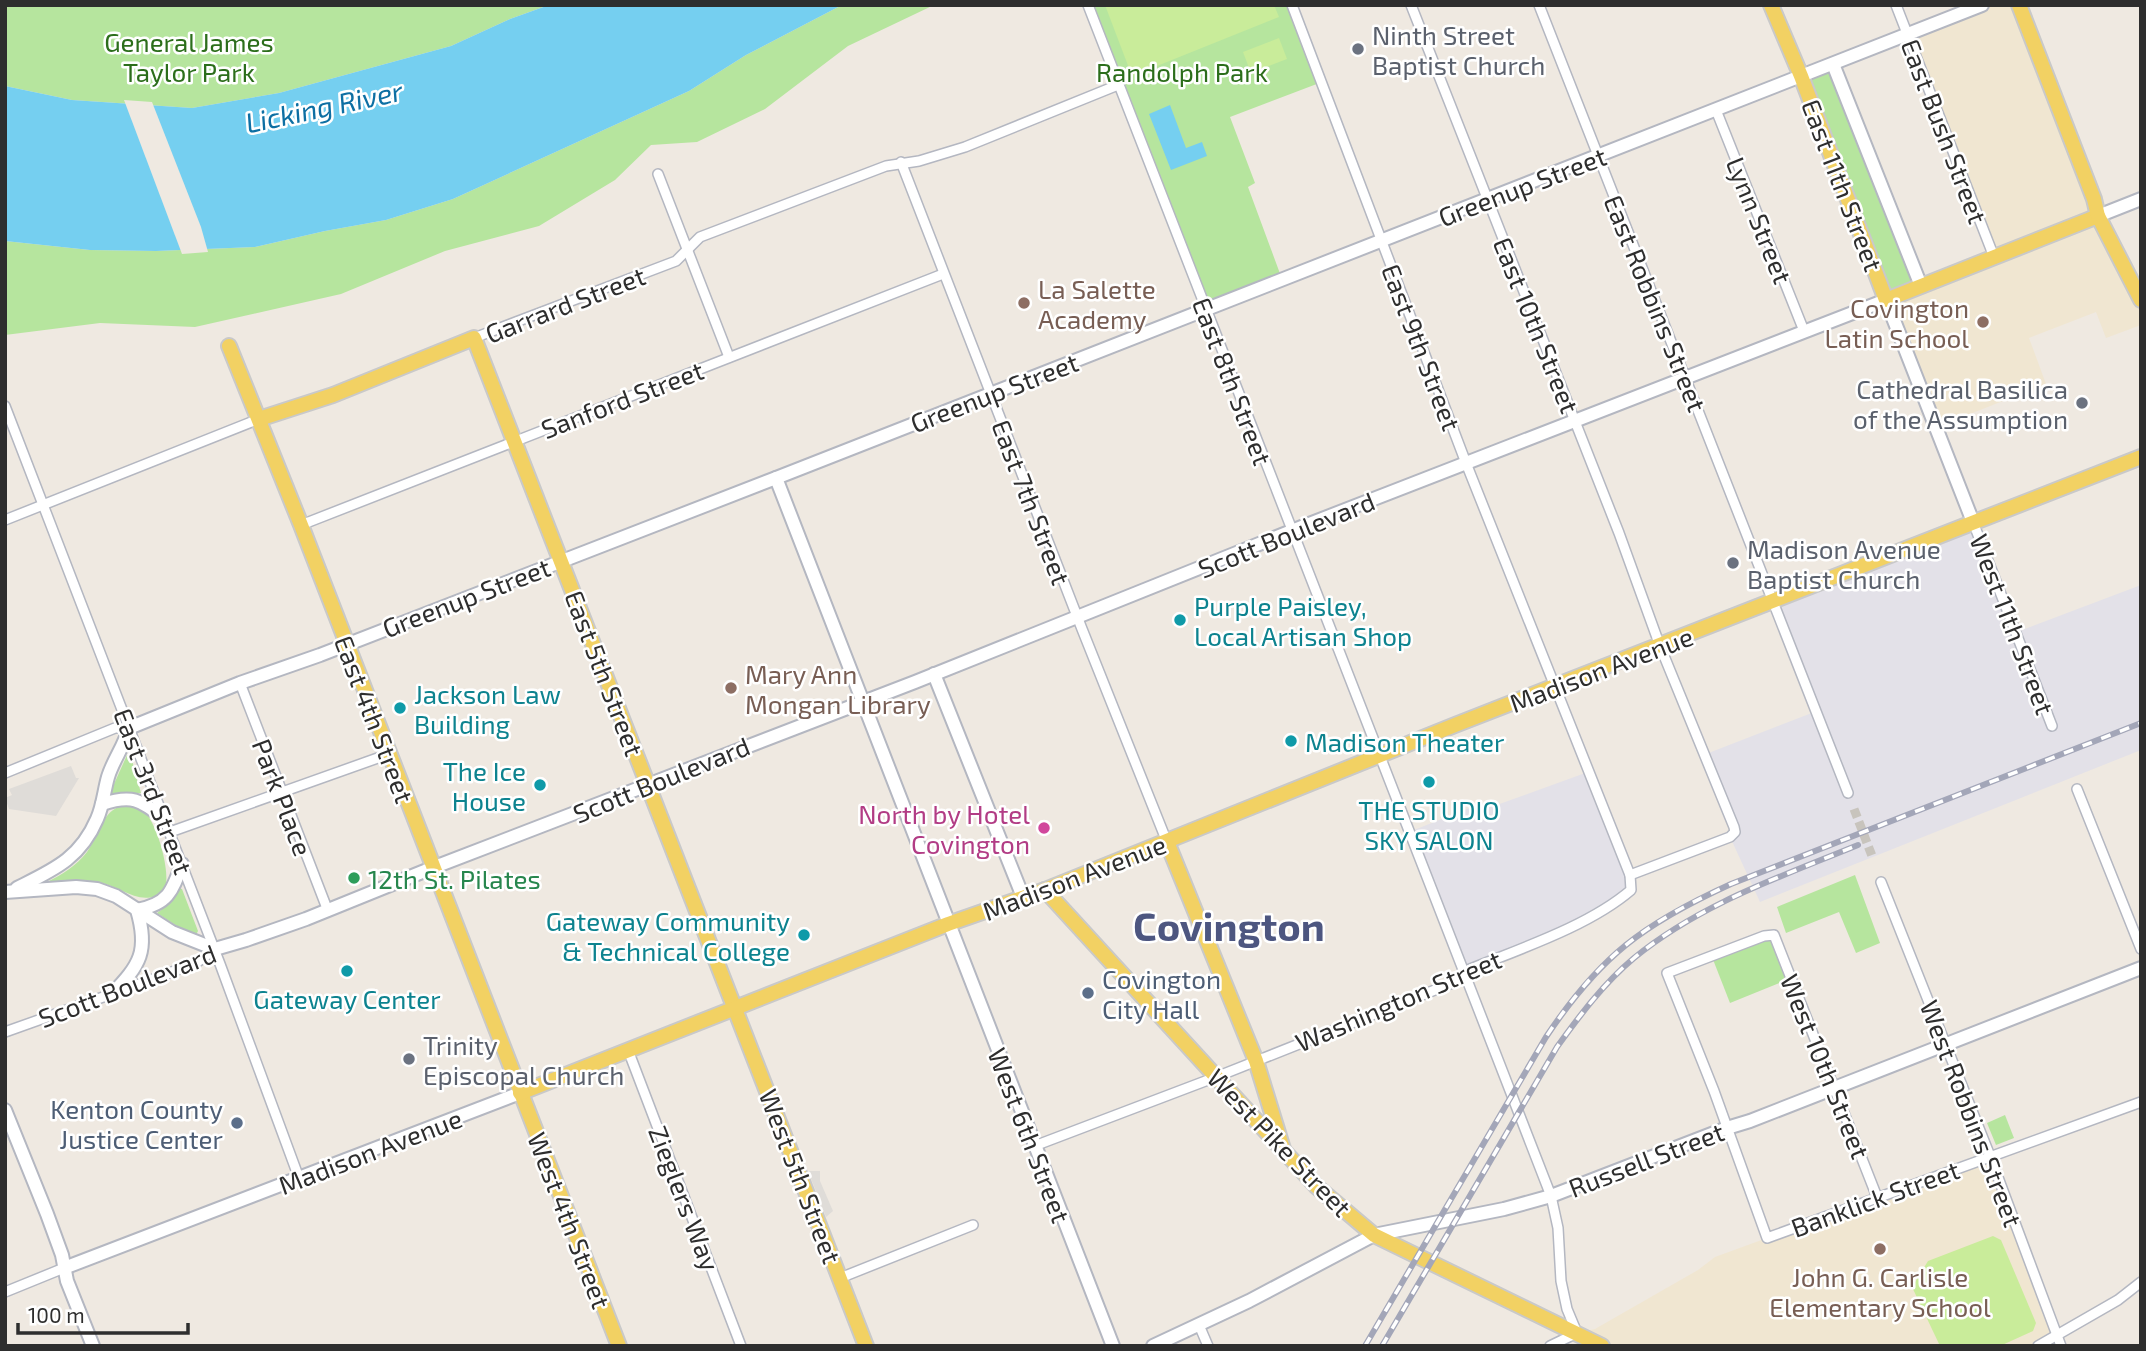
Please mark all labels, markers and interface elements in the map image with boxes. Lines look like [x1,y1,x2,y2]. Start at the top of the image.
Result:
place label: Ninth Street Baptist Church [1372,19,1545,80]
park label: General James Taylor Park [104,26,274,87]
street label: East Bush Street [1896,34,1994,228]
marker: Ninth Street Baptist Church [1350,41,1366,57]
park label: Randolph Park [1096,56,1268,87]
water label: Licking River [242,73,407,139]
street label: East 11th Street [1796,95,1890,275]
street label: Greenup Street [1434,140,1610,232]
street label: Lynn Street [1721,152,1799,288]
street label: East Robbins Street [1598,190,1714,416]
street label: East 10th Street [1488,233,1586,418]
street label: Garrard Street [481,259,649,349]
street label: East 9th Street [1376,259,1468,435]
place label: La Salette Academy [1038,273,1156,334]
place label: Covington Latin School [1824,292,1969,353]
street label: East 8th Street [1187,293,1279,469]
marker: La Salette Academy [1016,295,1032,311]
marker: Covington Latin School [1975,314,1991,330]
street label: Greenup Street [906,346,1082,438]
street label: Sanford Street [536,354,708,444]
place label: Cathedral Basilica of the Assumption [1853,373,2068,434]
marker: Cathedral Basilica of the Assumption [2074,395,2090,411]
street label: East 7th Street [986,415,1078,589]
street label: Scott Boulevard [1193,484,1379,584]
street label: West 11th Street [1964,529,2062,719]
place label: Madison Avenue Baptist Church [1747,533,1941,594]
street label: Greenup Street [378,551,554,643]
marker: Madison Avenue Baptist Church [1725,555,1741,571]
street label: East 5th Street [559,586,651,760]
place label: Purple Paisley, Local Artisan Shop [1194,590,1412,651]
marker: Purple Paisley, Local Artisan Shop [1172,612,1188,628]
street label: Madison Avenue [1505,620,1697,718]
street label: East 4th Street [329,631,421,807]
place label: Mary Ann Mongan Library [745,658,931,719]
place label: Jackson Law Building [414,678,561,739]
marker: Mary Ann Mongan Library [723,680,739,696]
marker: Jackson Law Building [392,700,408,716]
street label: East 3rd Street [108,704,200,878]
place label: Madison Theater [1305,726,1504,757]
street label: Scott Boulevard [568,729,754,829]
marker: Madison Theater [1283,733,1299,749]
street label: Park Place [247,734,319,860]
place label: The Ice House [443,755,526,816]
marker: THE STUDIO SKY SALON [1421,774,1437,790]
marker: The Ice House [532,777,548,793]
place label: THE STUDIO SKY SALON [1358,794,1500,855]
place label: North by Hotel Covington [858,798,1030,859]
marker: North by Hotel Covington [1036,820,1052,836]
street label: Madison Avenue [978,828,1170,926]
place label: 12th St. Pilates [368,863,541,894]
marker: 12th St. Pilates [346,870,362,886]
district label: Covington [1133,901,1325,949]
place label: Gateway Community & Technical College [546,905,790,966]
marker: Gateway Community & Technical College [796,927,812,943]
street label: Scott Boulevard [34,937,220,1033]
street label: Washington Street [1290,943,1506,1057]
marker: Gateway Center [339,963,355,979]
place label: Covington City Hall [1102,963,1221,1024]
street label: West 10th Street [1775,969,1877,1163]
place label: Gateway Center [253,983,441,1014]
marker: Covington City Hall [1080,985,1096,1001]
street label: West Robbins Street [1914,995,2030,1231]
place label: Trinity Episcopal Church [423,1029,624,1090]
street label: West 6th Street [982,1043,1078,1227]
marker: Trinity Episcopal Church [401,1051,417,1067]
street label: West Pike Street [1202,1062,1358,1223]
street label: West 5th Street [754,1085,848,1268]
place label: Kenton County Justice Center [50,1093,223,1154]
street label: Madison Avenue [274,1102,466,1200]
marker: Kenton County Justice Center [229,1115,245,1131]
street label: Russell Street [1564,1115,1728,1203]
street label: Zieglers Way [643,1121,727,1275]
street label: West 4th Street [522,1128,618,1313]
street label: Banklick Street [1787,1153,1963,1243]
marker: John G. Carlisle Elementary School [1872,1241,1888,1257]
place label: John G. Carlisle Elementary School [1769,1261,1991,1322]
scale bar [18,1292,187,1336]
text: 100 m [28,1302,85,1327]

